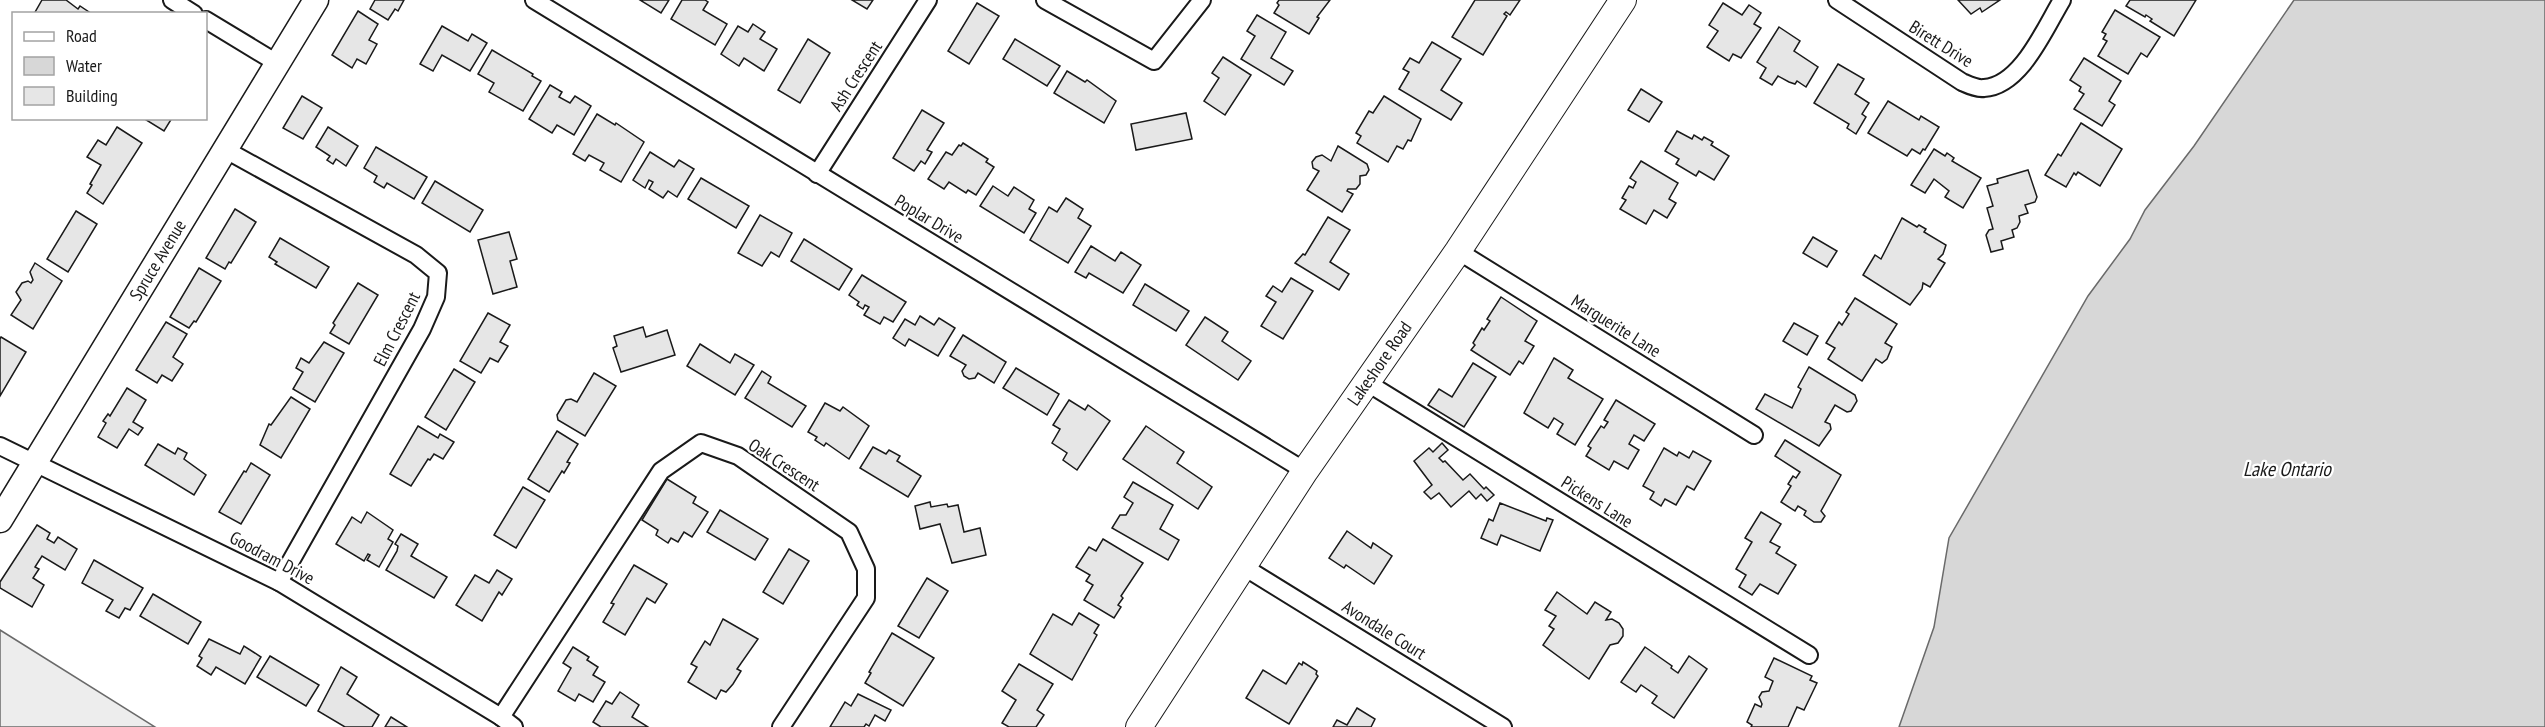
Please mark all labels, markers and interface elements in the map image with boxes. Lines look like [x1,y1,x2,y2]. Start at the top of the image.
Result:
legend [12,12,207,120]
street label: Birett Drive [1905,15,1978,72]
text: Road [66,24,97,47]
street label: Ash Crescent [824,36,887,115]
text: Water [66,54,102,77]
text: Building [66,84,118,107]
street label: Poplar Drive [891,189,968,248]
street label: Spruce Avenue [124,215,191,305]
street label: Elm Crescent [368,288,425,370]
street label: Marguerite Lane [1567,289,1665,362]
street label: Lakeshore Road [1342,317,1417,410]
street label: Oak Crescent [744,433,824,496]
water label: Lake Ontario [2243,456,2332,482]
street label: Pickens Lane [1557,471,1637,533]
street label: Goodram Drive [226,526,319,589]
street label: Avondale Court [1338,595,1431,664]

